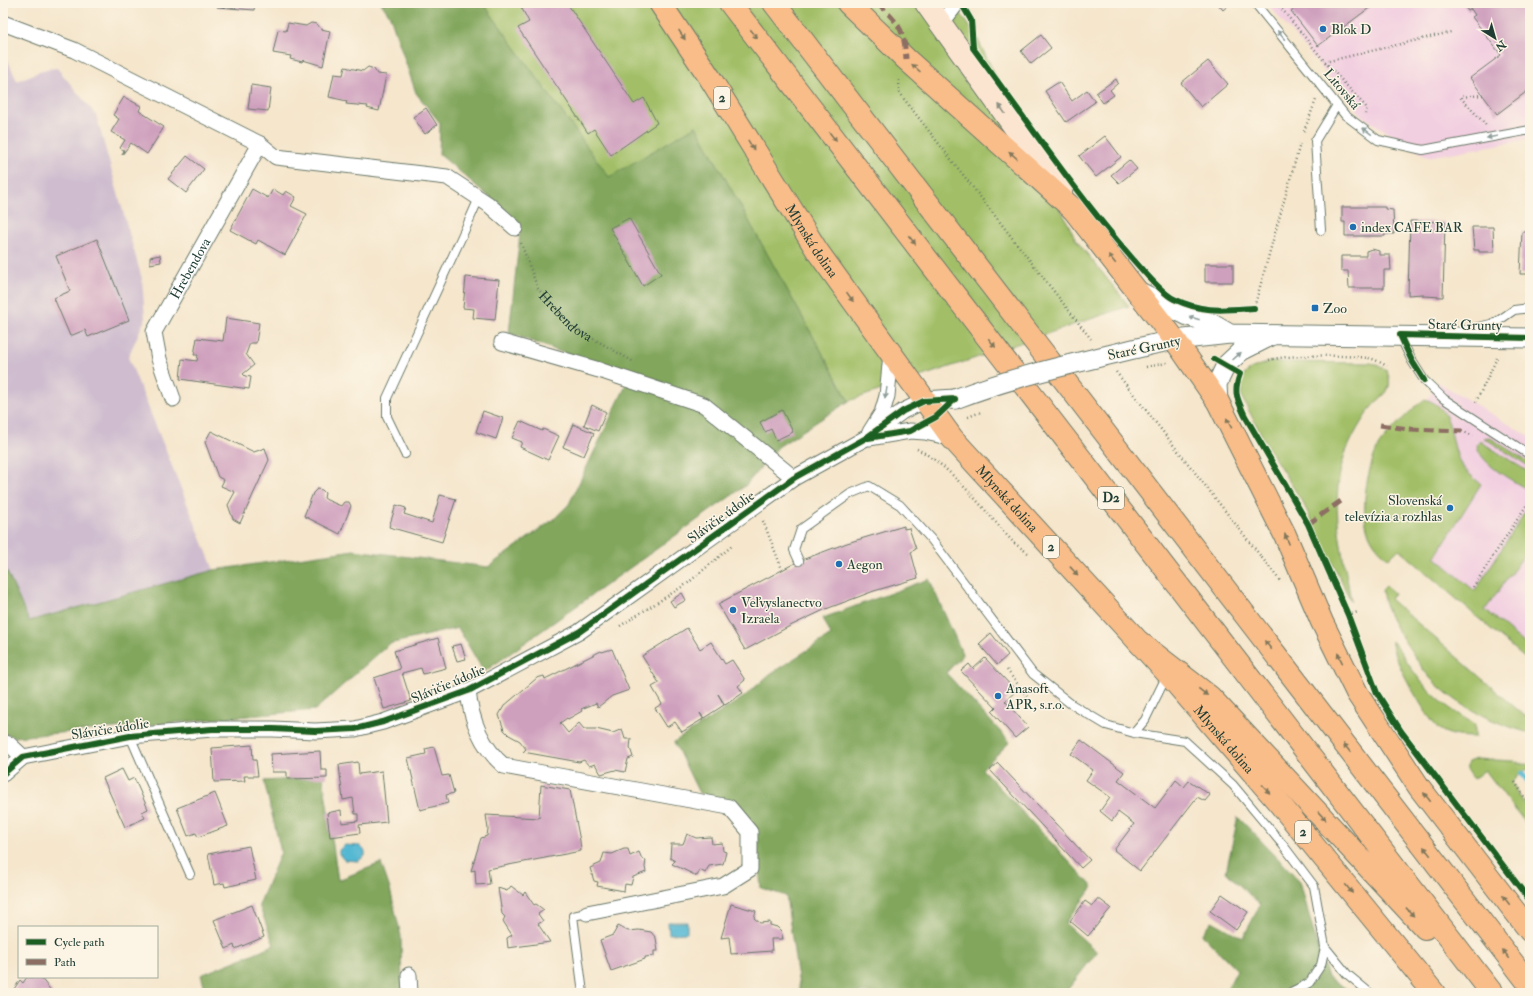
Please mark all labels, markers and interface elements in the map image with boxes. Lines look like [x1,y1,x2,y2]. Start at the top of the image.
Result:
north arrow [1475,18,1515,58]
place label: Blok D [1331,21,1371,38]
marker: Blok D [1318,24,1328,34]
one-way arrow [750,28,758,39]
one-way arrow [1276,29,1285,40]
one-way arrow [678,30,686,41]
text: N [1492,37,1509,54]
one-way arrow [911,63,921,73]
street label: Litovská [1320,65,1364,113]
road number: 2 [714,87,730,109]
one-way arrow [998,104,1006,114]
one-way arrow [1361,127,1372,135]
one-way arrow [829,132,837,142]
one-way arrow [1486,135,1498,141]
one-way arrow [748,139,755,151]
one-way arrow [1007,151,1018,160]
street label: Mlynská dolina [782,201,842,281]
place label: index CAFE BAR [1361,219,1464,236]
marker: index CAFE BAR [1348,222,1358,232]
street label: Hrebendova [166,234,214,302]
one-way arrow [908,235,916,245]
one-way arrow [1108,254,1116,265]
street label: Hrebendova [535,287,596,345]
one-way arrow [846,292,854,302]
place label: Zoo [1323,300,1347,317]
marker: Zoo [1310,303,1320,313]
one-way arrow [1188,315,1200,321]
street label: Staré Grunty [1428,316,1503,335]
street label: Staré Grunty [1106,332,1183,365]
one-way arrow [987,338,996,349]
one-way arrow [1232,351,1242,360]
one-way arrow [883,387,889,399]
one-way arrow [1226,417,1232,429]
street label: Mlynská dolina [972,461,1042,535]
street label: Slávičie údolie [684,487,758,547]
road number: D2 [1098,487,1124,509]
place label: Slovenská televízia a rozhlas [1344,492,1442,525]
marker: Slovenská televízia a rozhlas [1445,503,1455,513]
one-way arrow [1284,534,1290,545]
road number: 2 [1043,536,1059,558]
place label: Aegon [846,556,883,573]
marker: Aegon [834,559,844,569]
one-way arrow [1069,566,1078,577]
place label: Veľvyslanectvo Izraela [741,594,822,627]
marker: Veľvyslanectvo Izraela [728,605,738,615]
one-way arrow [1264,639,1272,650]
one-way arrow [1337,652,1343,664]
street label: Slávičie údolie [408,661,488,707]
place label: Anasoft APR, s.r.o. [1005,680,1065,713]
one-way arrow [1198,687,1209,696]
marker: Anasoft APR, s.r.o. [993,691,1003,701]
street label: Mlynská dolina [1190,702,1258,777]
street label: Slávičie údolie [70,714,150,744]
one-way arrow [1343,742,1352,753]
one-way arrow [1262,783,1271,794]
one-way arrow [1423,792,1431,803]
one-way arrow [1318,811,1327,821]
road number: 2 [1295,821,1311,843]
one-way arrow [1423,845,1431,856]
one-way arrow [1345,883,1353,894]
one-way arrow [1502,895,1510,906]
one-way arrow [1406,907,1415,917]
legend [18,926,158,978]
text: Cycle path [54,935,105,950]
one-way arrow [1502,948,1510,959]
text: Path [54,955,77,970]

